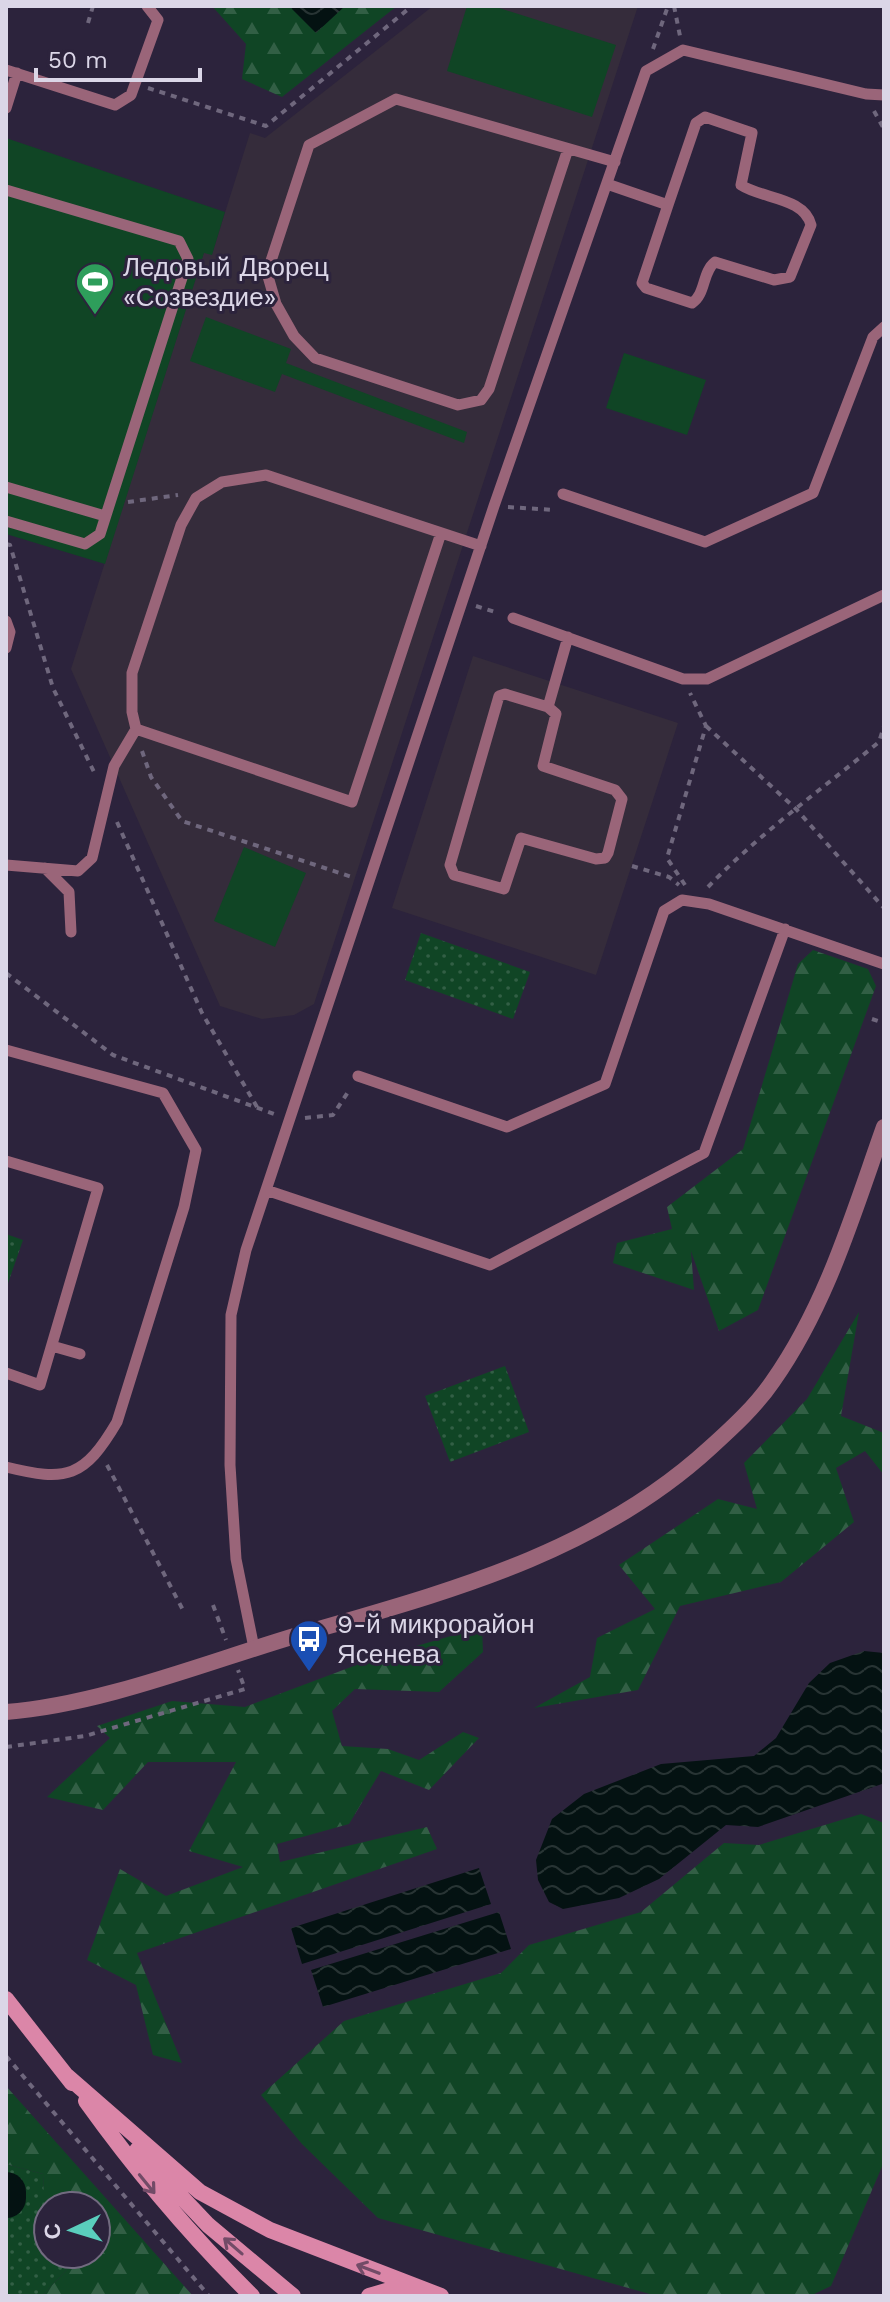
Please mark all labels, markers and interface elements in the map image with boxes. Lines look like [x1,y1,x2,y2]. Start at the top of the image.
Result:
scale bar [36,32,200,82]
text: 50 m [48,46,108,74]
place label: Ледовый Дворец «Созвездие» [123,252,329,312]
sports icon: Ледовый Дворец «Созвездие» [74,261,116,316]
place label: 9-й микрорайон Ясенева [337,1609,535,1669]
bus stop icon: 9-й микрорайон Ясенева [288,1618,330,1673]
one-way arrow [138,2173,156,2194]
north arrow [32,2190,112,2270]
text: С [40,2222,66,2240]
one-way arrow [223,2238,243,2256]
one-way arrow [356,2261,381,2275]

